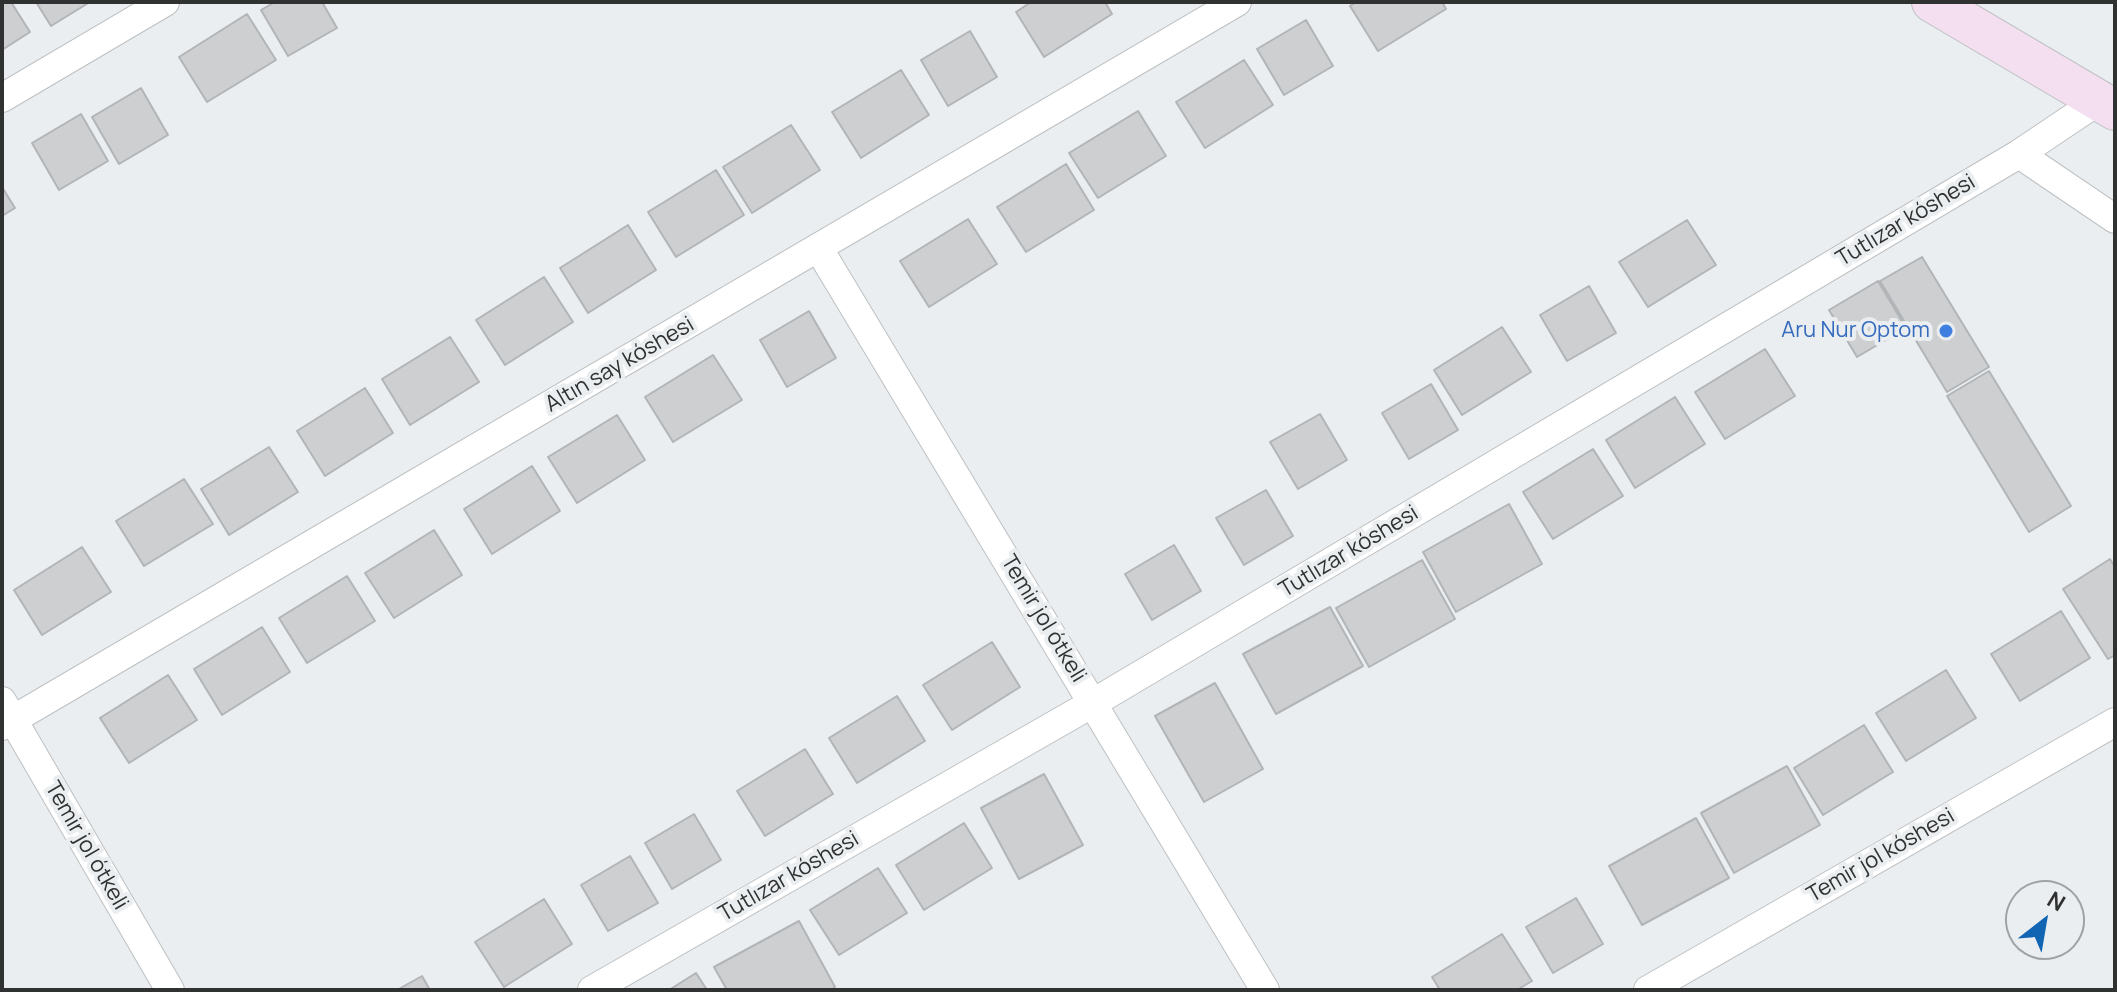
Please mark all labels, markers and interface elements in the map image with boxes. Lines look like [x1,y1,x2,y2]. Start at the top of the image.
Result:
street label: Tutlızar kóshesi [1832,169,1980,273]
street label: Altın say kóshesi [541,312,699,418]
place label: Aru Nur Optom [1781,318,1930,344]
marker: Aru Nur Optom [1937,322,1955,340]
street label: Tutlızar kóshesi [1275,500,1423,604]
street label: Temir jol ótkeli [995,551,1091,687]
street label: Temir jol ótkeli [39,777,133,915]
street label: Temir jol kóshesi [1803,803,1959,909]
street label: Tutlızar kóshesi [714,826,864,928]
north arrow [2005,880,2085,960]
text: N [2042,884,2071,918]

